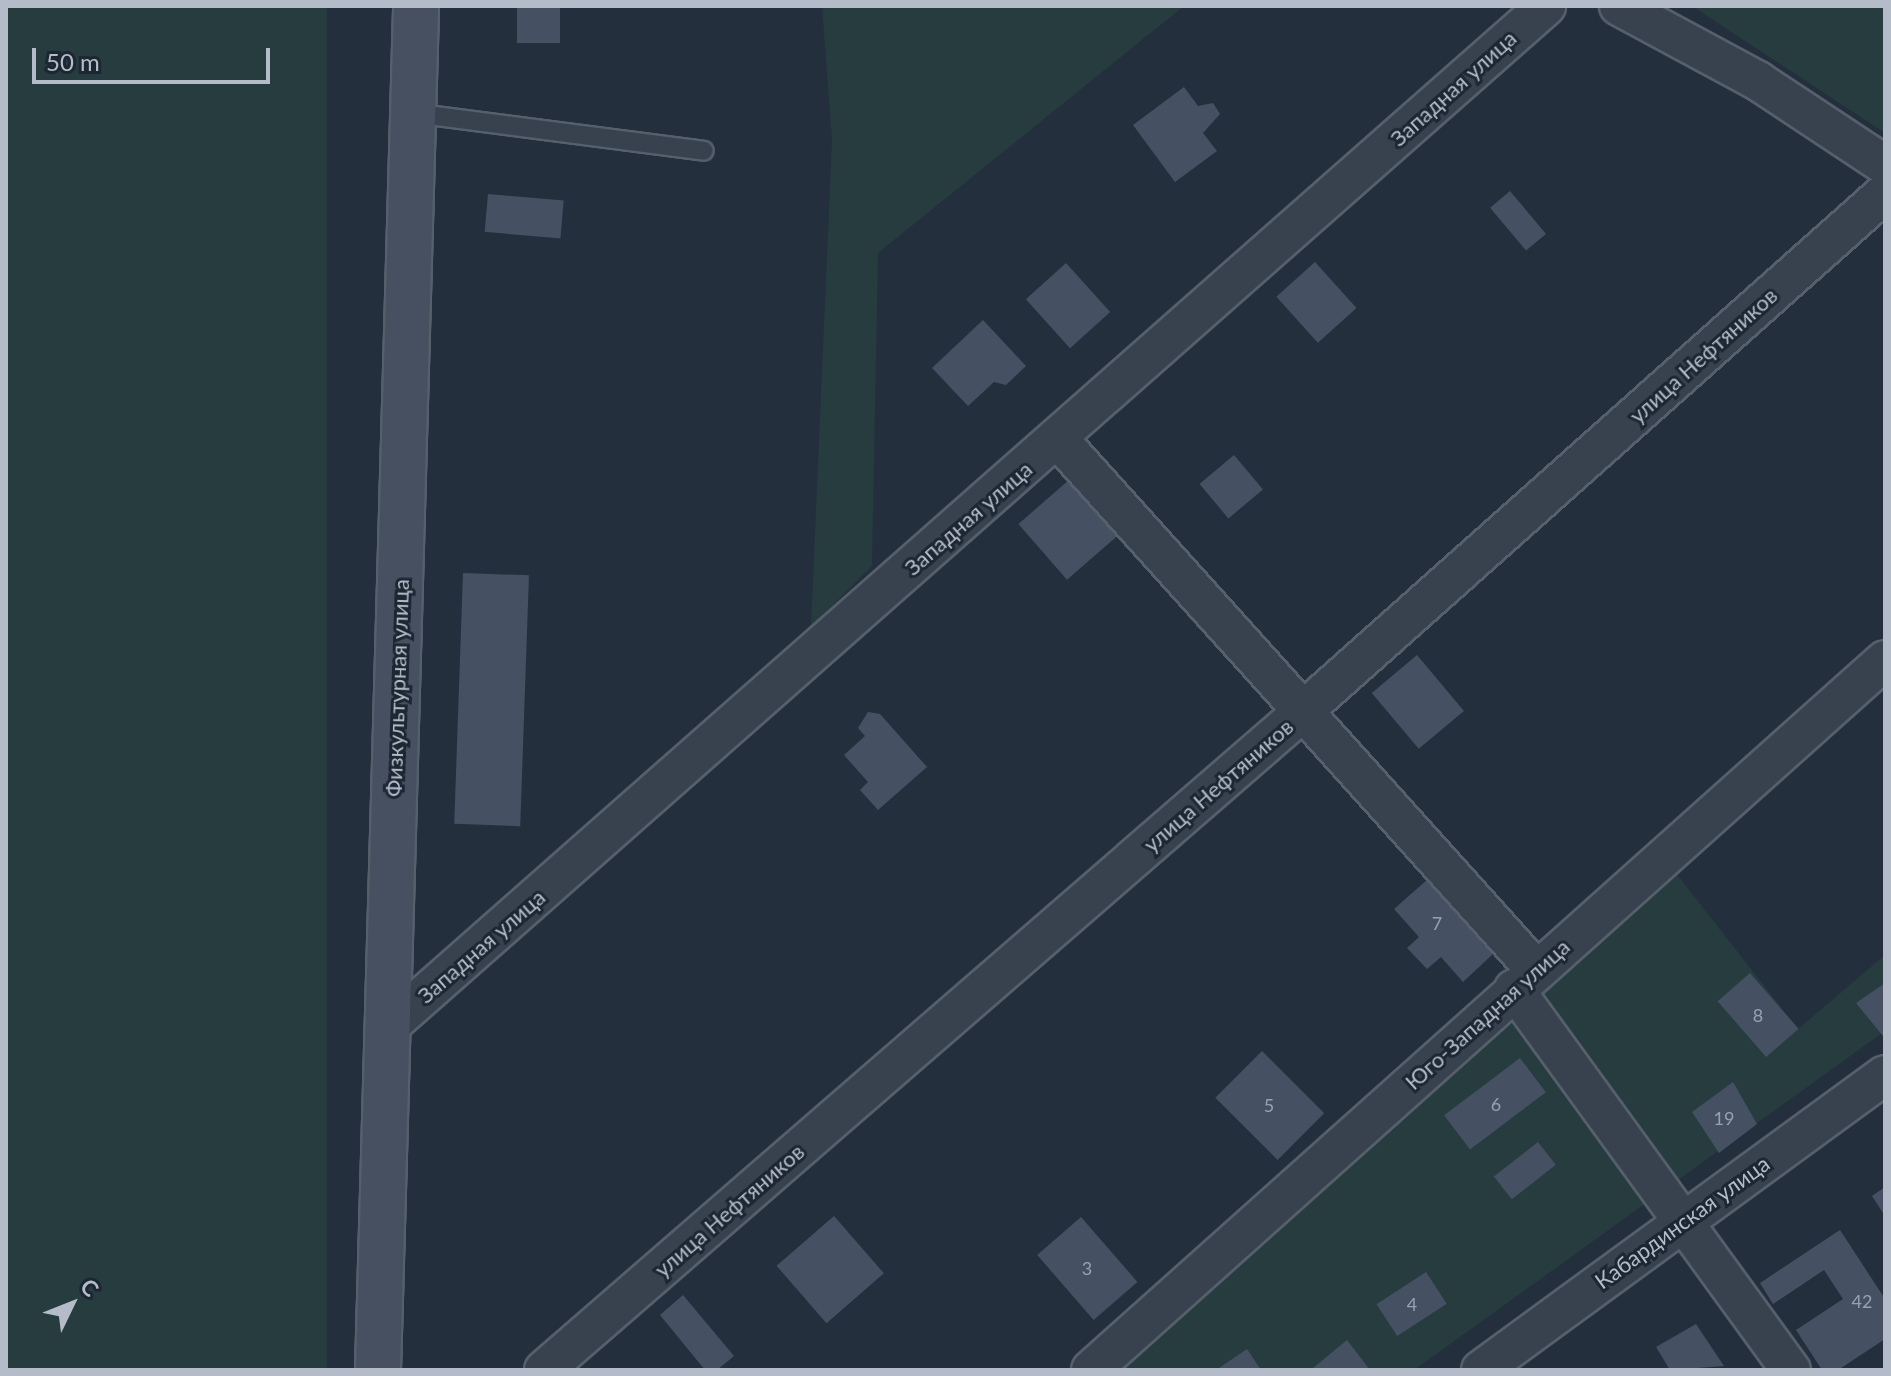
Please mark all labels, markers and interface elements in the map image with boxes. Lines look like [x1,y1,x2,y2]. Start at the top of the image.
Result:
street label: Западная улица [1385,25,1521,151]
scale bar [36,32,274,82]
text: 50 m [46,47,100,76]
street label: улица Нефтяников [1624,282,1782,428]
street label: Западная улица [899,455,1037,581]
street label: Физкультурная улица [380,579,414,797]
street label: улица Нефтяников [1138,713,1298,857]
street label: Западная улица [412,883,550,1009]
house number: 7 [1432,912,1442,934]
street label: Юго-Западная улица [1399,933,1575,1095]
house number: 8 [1753,1004,1763,1026]
house number: 6 [1491,1093,1501,1115]
house number: 5 [1264,1094,1274,1116]
house number: 19 [1714,1107,1734,1129]
street label: улица Нефтяников [649,1138,809,1282]
street label: Кабардинская улица [1590,1150,1774,1294]
house number: 3 [1082,1257,1092,1279]
north arrow [32,1264,112,1344]
text: С [75,1273,105,1302]
house number: 42 [1852,1290,1872,1312]
house number: 4 [1407,1293,1417,1315]

